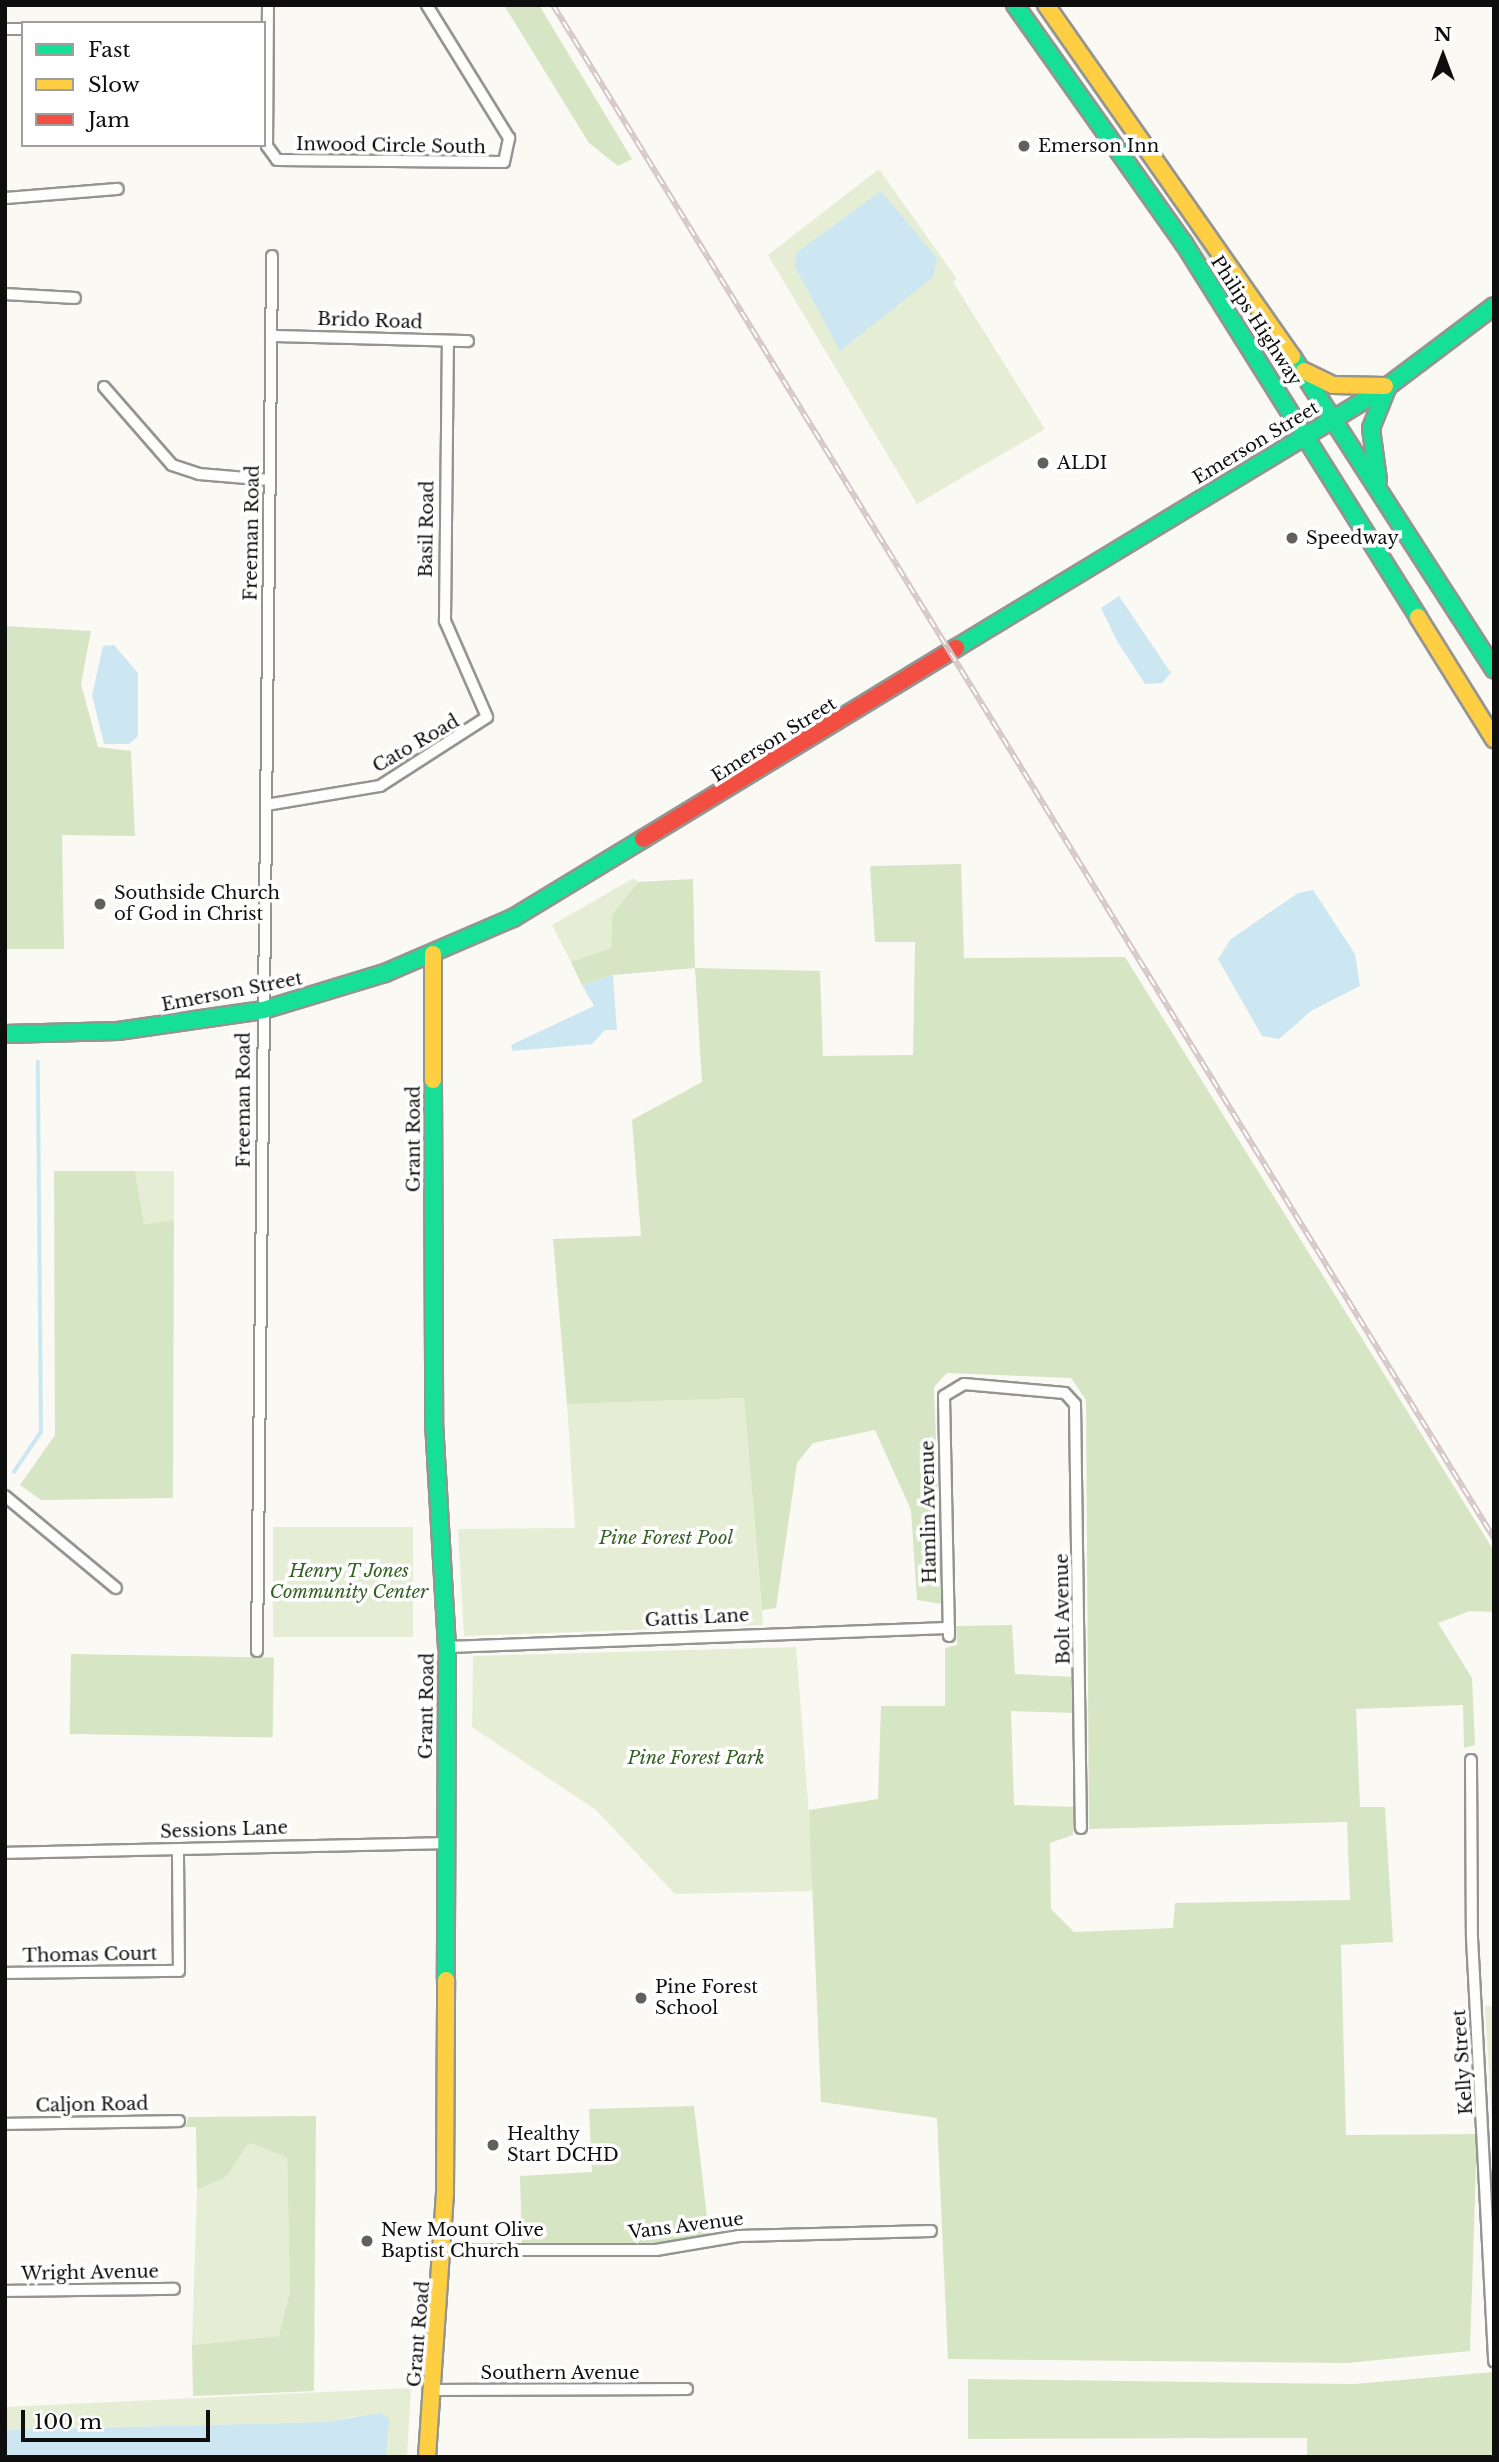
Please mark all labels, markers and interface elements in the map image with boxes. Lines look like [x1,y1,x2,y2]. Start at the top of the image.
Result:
legend [21,21,266,147]
north arrow [1408,21,1478,91]
text: N [1434,23,1452,46]
text: Fast [88,37,130,63]
text: Slow [88,72,140,98]
text: Jam [88,107,130,133]
street label: Inwood Circle South [296,134,486,158]
place label: Emerson Inn [1038,135,1159,157]
marker: Emerson Inn [1016,138,1032,154]
street label: Philips Highway [1206,252,1306,390]
street label: Brido Road [317,308,423,334]
street label: Emerson Street [1189,397,1323,489]
place label: ALDI [1057,452,1107,474]
marker: ALDI [1035,455,1051,471]
street label: Freeman Road [240,465,264,601]
street label: Basil Road [415,480,439,578]
place label: Speedway [1306,527,1399,549]
marker: Speedway [1284,530,1300,546]
street label: Emerson Street [708,693,840,787]
street label: Cato Road [369,711,463,777]
place label: Southside Church of God in Christ [114,883,280,926]
marker: Southside Church of God in Christ [92,896,108,912]
street label: Emerson Street [160,968,304,1016]
street label: Freeman Road [233,1032,255,1168]
street label: Grant Road [403,1086,425,1192]
street label: Hamlin Avenue [917,1440,941,1584]
park label: Pine Forest Pool [599,1527,733,1549]
street label: Bolt Avenue [1051,1553,1075,1665]
park label: Henry T Jones Community Center [270,1561,428,1604]
street label: Gattis Lane [644,1604,750,1632]
street label: Grant Road [415,1653,439,1759]
park label: Pine Forest Park [627,1747,765,1769]
street label: Sessions Lane [160,1817,288,1843]
street label: Thomas Court [22,1943,158,1967]
place label: Pine Forest School [655,1977,758,2020]
marker: Pine Forest School [633,1990,649,2006]
street label: Kelly Street [1449,2008,1477,2116]
street label: Caljon Road [35,2093,149,2117]
place label: Healthy Start DCHD [507,2124,619,2166]
marker: Healthy Start DCHD [485,2137,501,2153]
street label: Vans Avenue [627,2208,745,2244]
place label: New Mount Olive Baptist Church [381,2220,544,2262]
marker: New Mount Olive Baptist Church [359,2233,375,2249]
street label: Wright Avenue [21,2261,159,2285]
street label: Grant Road [404,2280,434,2388]
street label: Southern Avenue [480,2362,640,2384]
scale bar [24,2396,214,2440]
text: 100 m [34,2409,102,2435]

